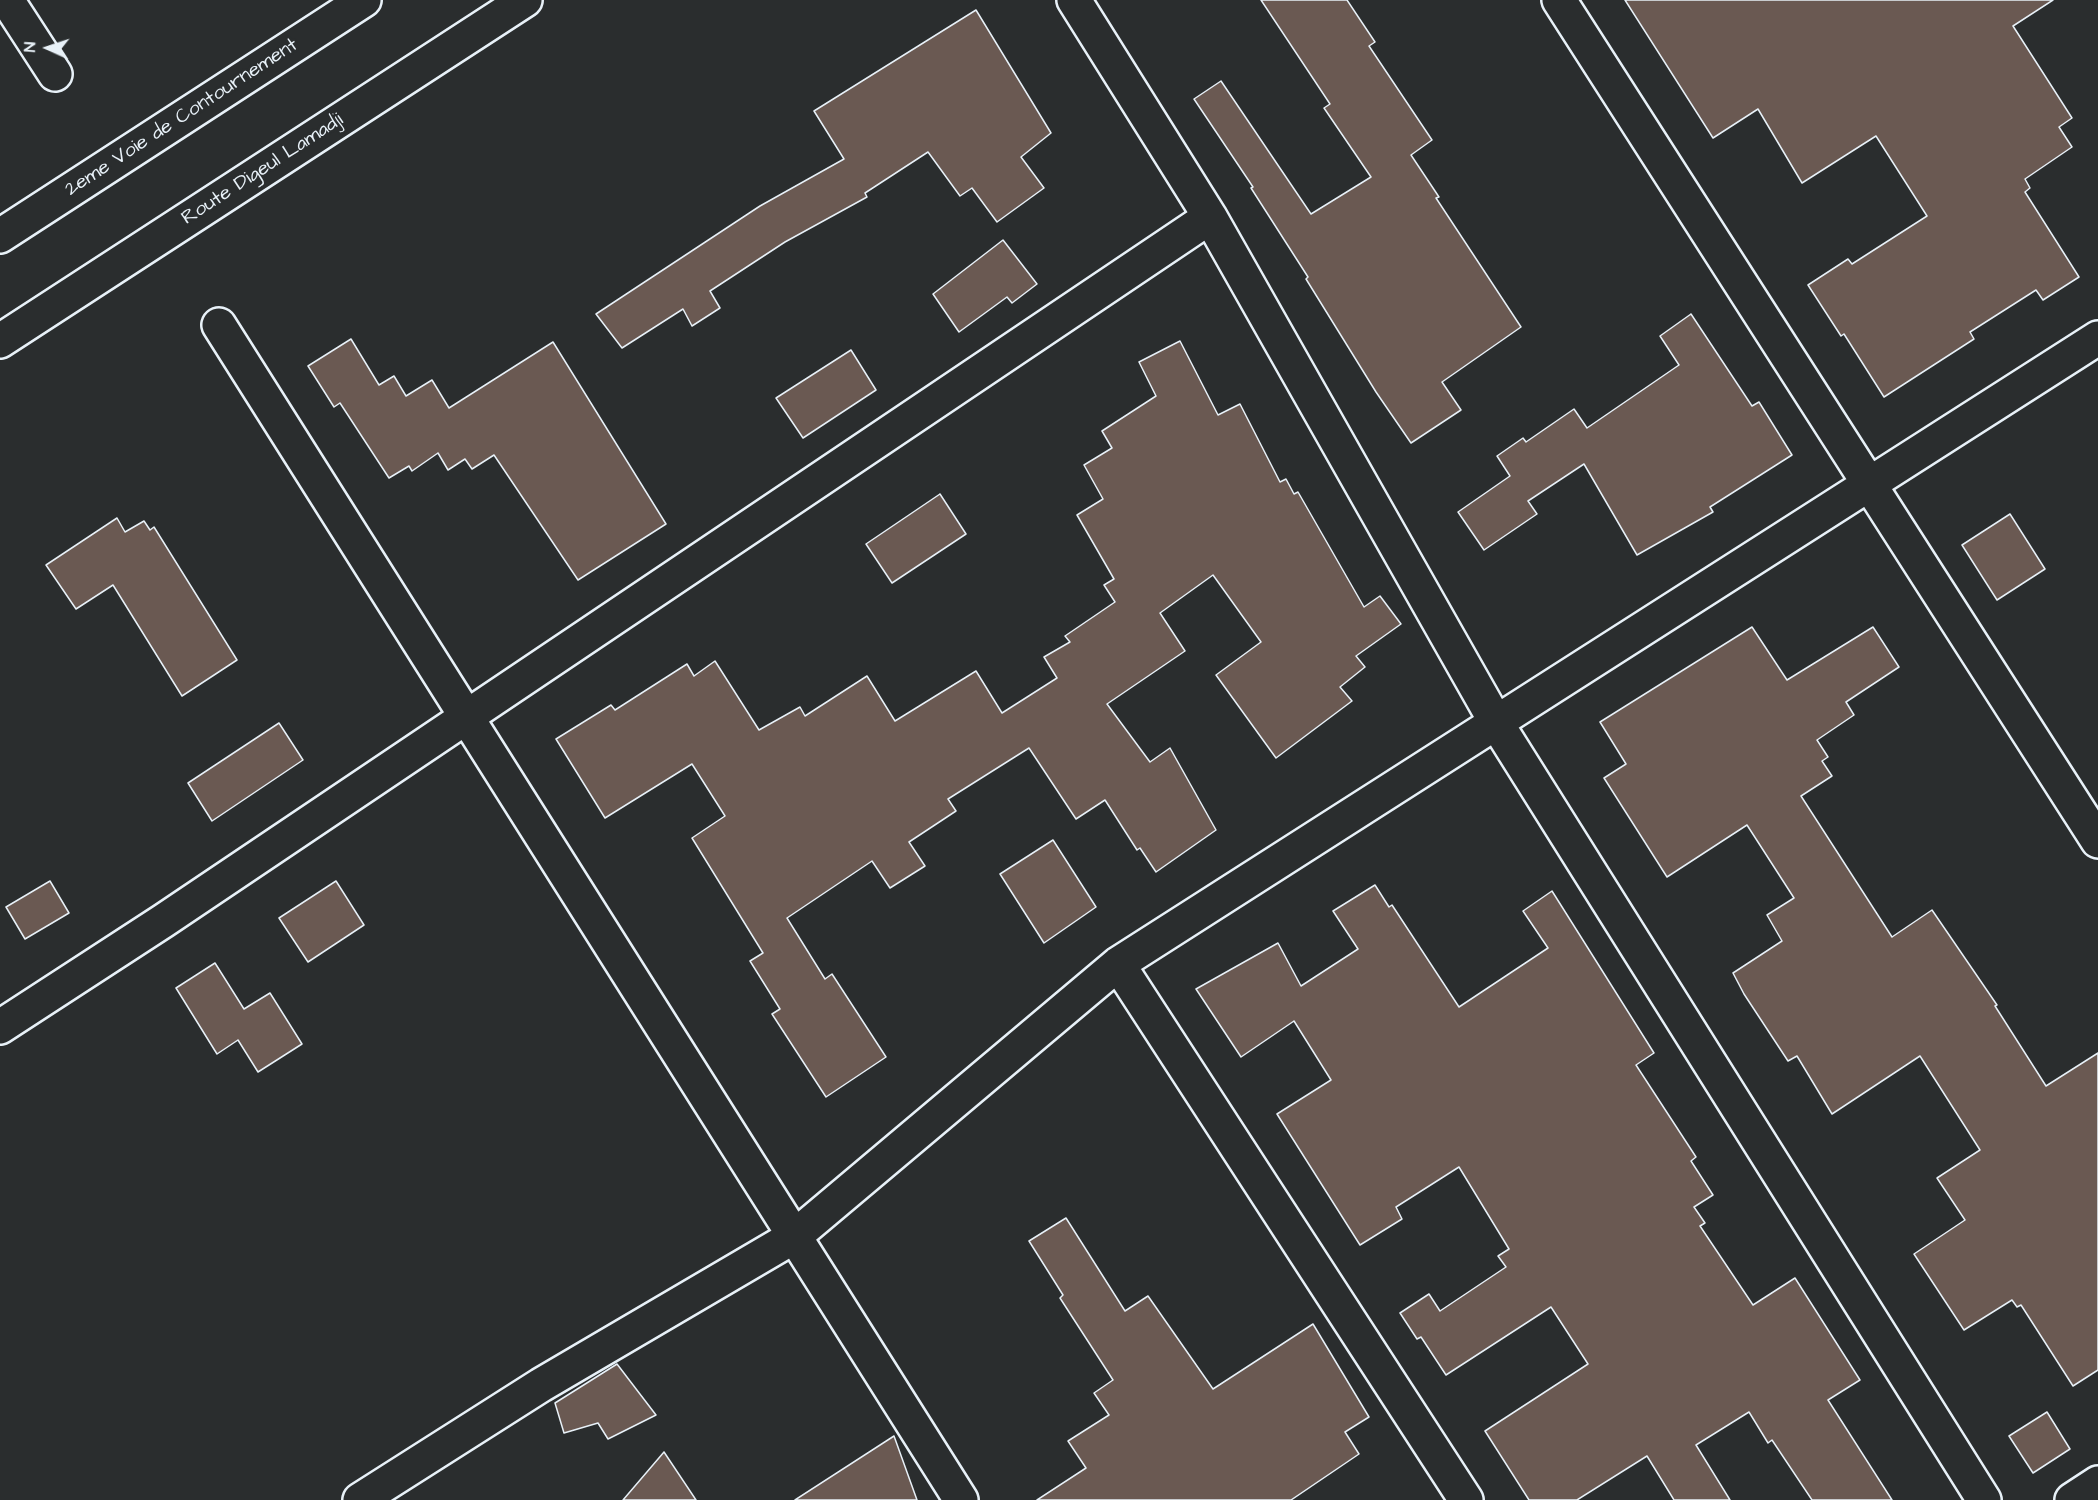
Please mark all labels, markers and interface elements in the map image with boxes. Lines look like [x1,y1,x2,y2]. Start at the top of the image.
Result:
north arrow [18,18,78,78]
street label: 2eme Voie de Contournement [61,34,303,202]
text: N [19,41,41,53]
street label: Route Digeul Lamadji [178,109,348,231]

